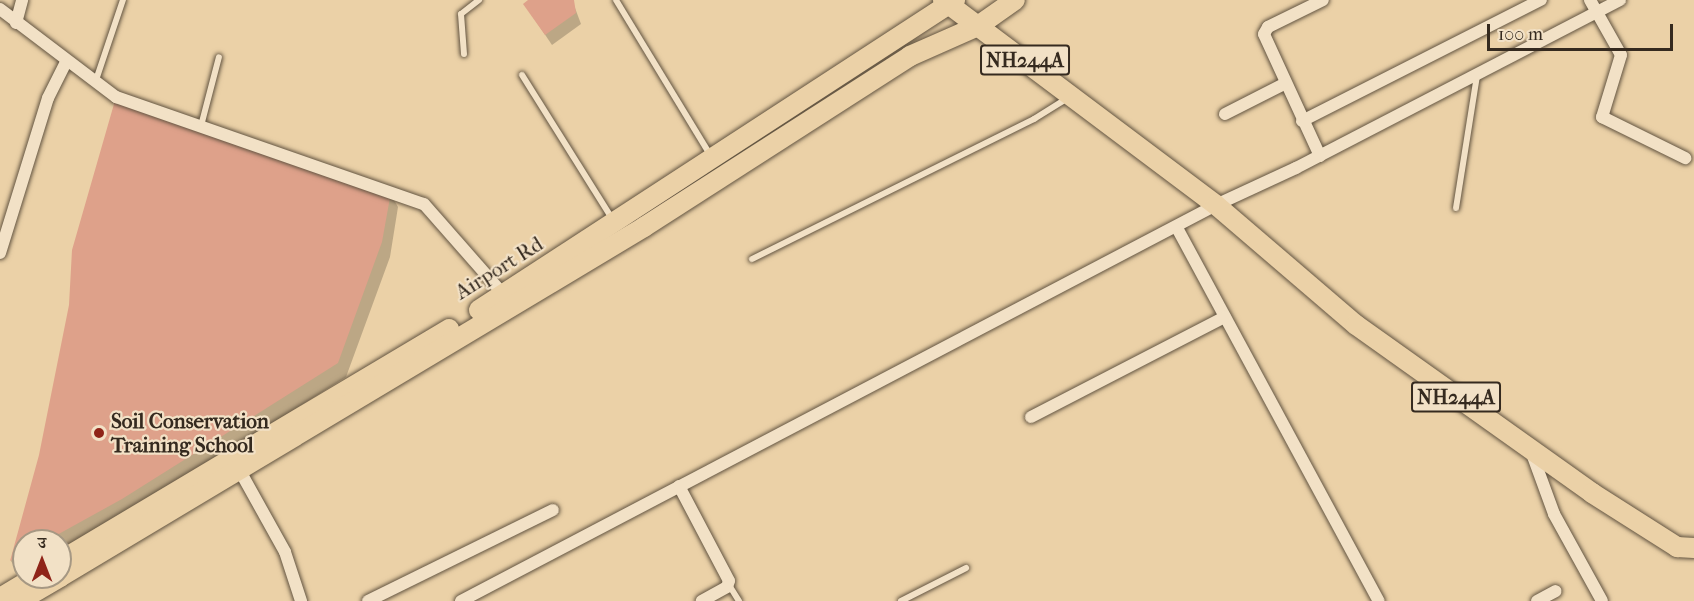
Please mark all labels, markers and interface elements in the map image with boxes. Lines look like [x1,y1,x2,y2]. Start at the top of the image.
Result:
scale bar [1490,12,1676,50]
text: 100 m [1498,24,1543,45]
road number: NH244A [980,43,1070,77]
street label: Airport Rd [450,231,548,305]
road number: NH244A [1411,380,1501,414]
place label: Soil Conservation Training School [111,408,269,458]
marker: Soil Conservation Training School [92,426,106,440]
north arrow [12,529,72,589]
text: उ [38,533,46,552]

